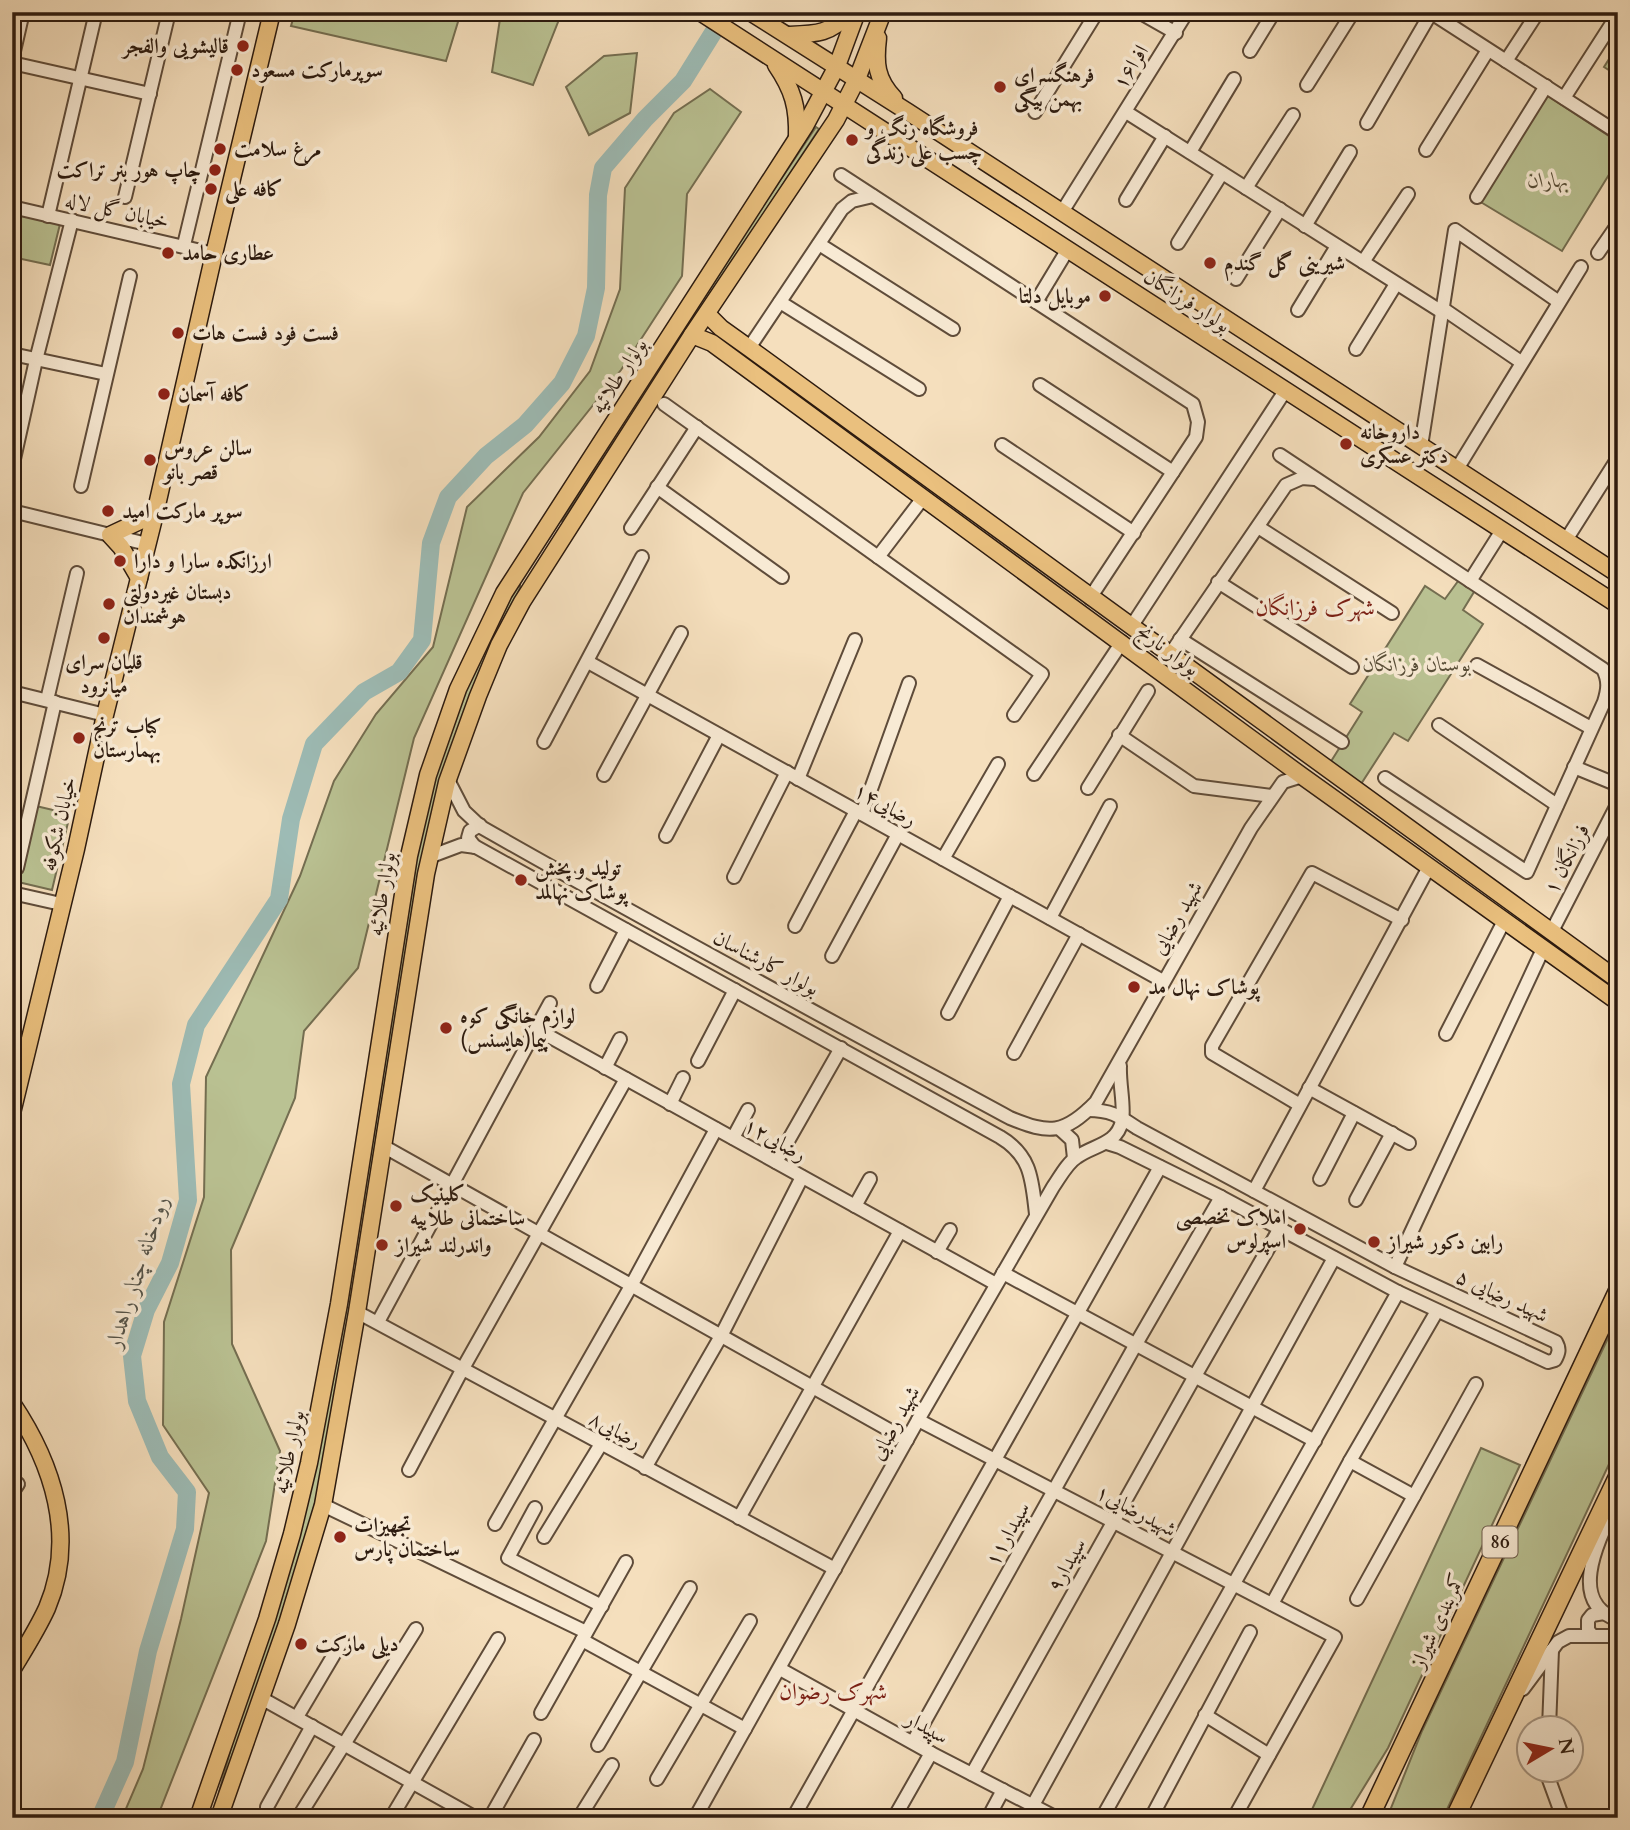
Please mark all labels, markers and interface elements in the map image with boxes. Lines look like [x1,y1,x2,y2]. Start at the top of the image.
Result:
place label: قالیشویی والفجر [121,32,229,61]
marker: قالیشویی والفجر [235,38,251,54]
street label: ۱۶افرا [1106,39,1156,95]
place label: سوپرمارکت مسعود [251,56,383,85]
place label: فرهنگسرای بهمن بیگی [1014,61,1095,114]
marker: سوپرمارکت مسعود [229,62,245,78]
marker: فرهنگسرای بهمن بیگی [992,79,1008,95]
place label: فروشگاه رنگ و چسب علی زندگی [864,114,982,168]
marker: فروشگاه رنگ و چسب علی زندگی [844,132,860,148]
place label: مرغ سلامت [234,135,321,166]
marker: مرغ سلامت [212,141,228,157]
place label: چاپ هور بنر تراکت [57,156,201,185]
marker: چاپ هور بنر تراکت [207,162,223,178]
park label: بهاران [1528,166,1568,195]
place label: کافه علی [224,175,283,205]
marker: کافه علی [203,181,219,197]
street label: خیابان گل لاله [62,186,172,236]
place label: عطاری حامد [182,239,274,268]
marker: عطاری حامد [160,245,176,261]
place label: شیرینی گل گندم [1224,249,1345,282]
marker: شیرینی گل گندم [1202,255,1218,271]
street label: بولوار فرزانگان [1138,262,1236,340]
place label: موبایل دلتا [1019,282,1091,311]
marker: موبایل دلتا [1097,288,1113,304]
place label: فست فود فست هات [192,319,339,348]
marker: فست فود فست هات [170,325,186,341]
street label: بولوار طلائیه [584,332,654,420]
place label: کافه آسمان [178,380,250,409]
marker: کافه آسمان [156,386,172,402]
place label: داروخانه دکتر عسکری [1360,418,1448,471]
place label: سالن عروس قصر بانو [162,434,252,487]
marker: داروخانه دکتر عسکری [1338,436,1354,452]
marker: سالن عروس قصر بانو [142,452,158,468]
place label: سوپر مارکت امید [122,497,243,526]
marker: سوپر مارکت امید [100,503,116,519]
place label: ارزانکده سارا و دارا [134,547,272,576]
marker: ارزانکده سارا و دارا [112,553,128,569]
place label: دبستان غیردولتی هوشمندان [123,578,232,631]
district label: شهرک فرزانگان [1255,592,1375,623]
marker: دبستان غیردولتی هوشمندان [101,596,117,612]
street label: بولوار نارنج [1129,617,1205,685]
marker: قلیان سرای میانرود [96,630,112,646]
place label: قلیان سرای میانرود [65,648,143,701]
park label: بوستان فرزانگان [1363,650,1471,679]
place label: کباب ترنج بهمارستان [93,712,161,765]
marker: کباب ترنج بهمارستان [71,730,87,746]
street label: خیابان شکوفه [34,774,84,874]
street label: رضایی۱۴ [848,776,922,834]
street label: فرزانگان ۱ [1537,819,1597,899]
street label: بولوار طلائیه [361,850,403,938]
place label: تولید و پخش پوشاک نهالمد [535,854,629,907]
marker: تولید و پخش پوشاک نهالمد [513,872,529,888]
street label: شهید رضایی [1144,876,1210,960]
street label: بولوار کارشناسان [708,923,824,1003]
place label: پوشاک نهال مد [1148,973,1261,1002]
marker: پوشاک نهال مد [1126,979,1142,995]
place label: لوازم خانگی کوه پیما(هایسنس) [460,1002,575,1055]
marker: لوازم خانگی کوه پیما(هایسنس) [438,1020,454,1036]
street label: رضایی۱۲ [738,1111,812,1169]
place label: کلینیک ساختمانی طلاییه [410,1180,525,1233]
water label: رودخانه چنار راهدار [97,1192,176,1354]
marker: کلینیک ساختمانی طلاییه [388,1198,404,1214]
place label: املاک تخصصی اسپرلوس [1176,1203,1286,1256]
marker: املاک تخصصی اسپرلوس [1292,1221,1308,1237]
place label: رابین دکور شیراز [1386,1228,1503,1257]
place label: واندرلند شیراز [394,1231,492,1260]
marker: رابین دکور شیراز [1366,1234,1382,1250]
marker: واندرلند شیراز [374,1237,390,1253]
street label: شهید رضایی ۵ [1451,1262,1553,1330]
street label: شهید رضایی [863,1381,927,1465]
street label: رضایی۸ [584,1404,646,1456]
street label: بولوار طلائیه [266,1407,312,1497]
street label: شهیدرضایی۱ [1091,1478,1181,1544]
street label: سپیدار۱۱ [978,1497,1038,1571]
place label: تجهیزات ساختمان پارس [354,1511,460,1564]
road number: 86 [1482,1526,1518,1558]
marker: تجهیزات ساختمان پارس [332,1529,348,1545]
street label: سپیدار۹ [1040,1533,1094,1597]
street label: کمربندی شیراز [1403,1569,1473,1675]
place label: دیلی مارکت [315,1630,399,1660]
marker: دیلی مارکت [293,1636,309,1652]
district label: شهرک رضوان [779,1676,887,1707]
street label: سپیدار [899,1703,954,1752]
north arrow [1514,1714,1584,1784]
text: N [1552,1736,1580,1757]

